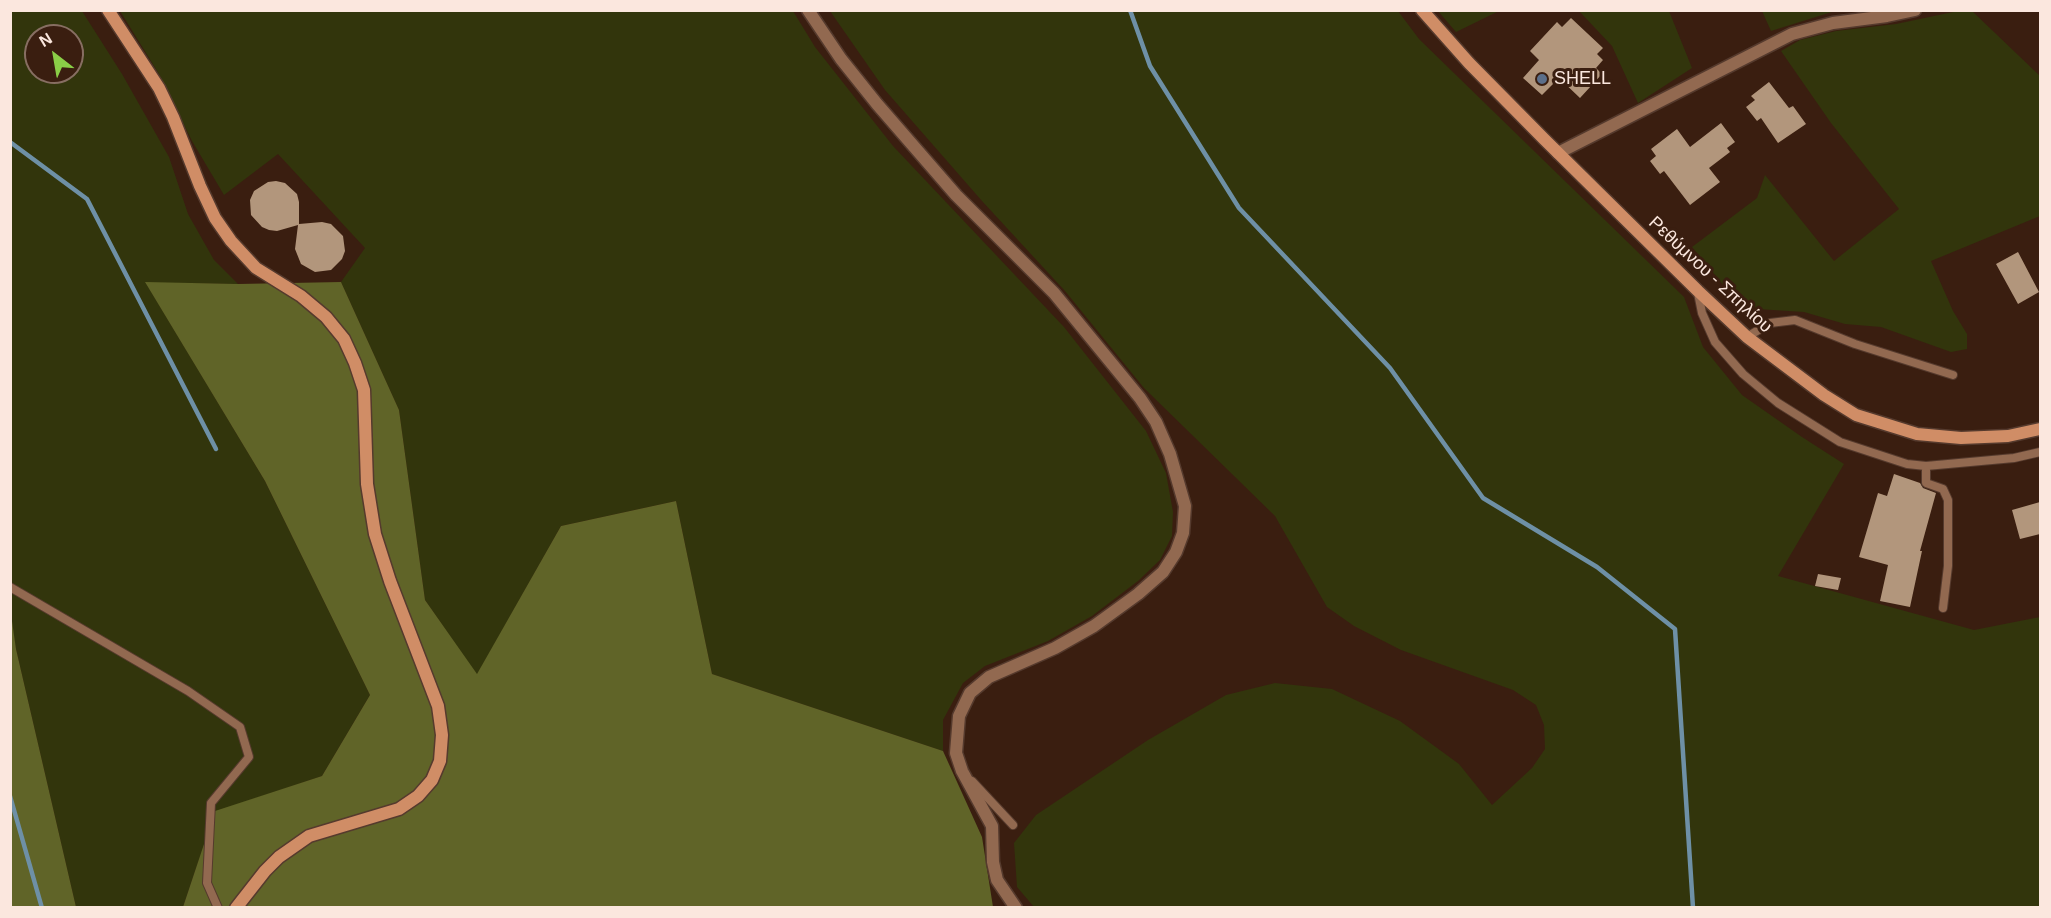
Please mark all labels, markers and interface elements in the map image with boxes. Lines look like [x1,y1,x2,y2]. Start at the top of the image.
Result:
north arrow [24,24,84,84]
text: N [36,30,55,50]
place label: SHELL [1554,68,1611,90]
marker: SHELL [1535,72,1549,86]
street label: Ρεθύμνου - Σπηλίου [1644,212,1776,338]

